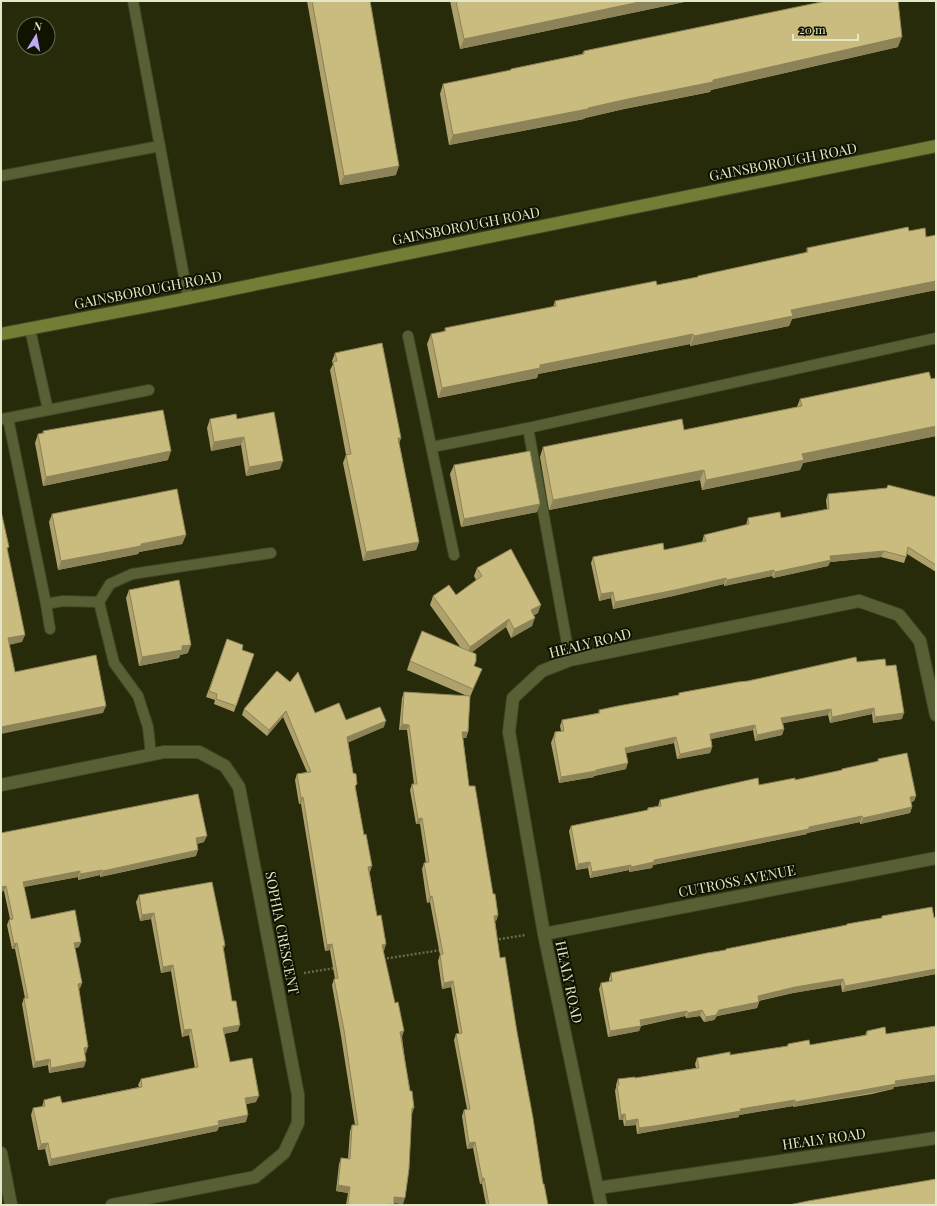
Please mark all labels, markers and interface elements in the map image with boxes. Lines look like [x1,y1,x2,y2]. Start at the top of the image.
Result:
north arrow [16,16,56,56]
scale bar [793,16,858,42]
text: N [33,18,43,34]
text: 20 m [799,21,826,37]
street label: GAINSBOROUGH ROAD [707,138,858,185]
street label: GAINSBOROUGH ROAD [390,202,541,249]
street label: GAINSBOROUGH ROAD [72,266,223,313]
street label: HEALY ROAD [547,623,633,662]
street label: CUTROSS AVENUE [677,860,797,901]
street label: SOPHIA CRESCENT [261,870,304,996]
street label: HEALY ROAD [551,939,588,1025]
street label: HEALY ROAD [781,1123,867,1154]

